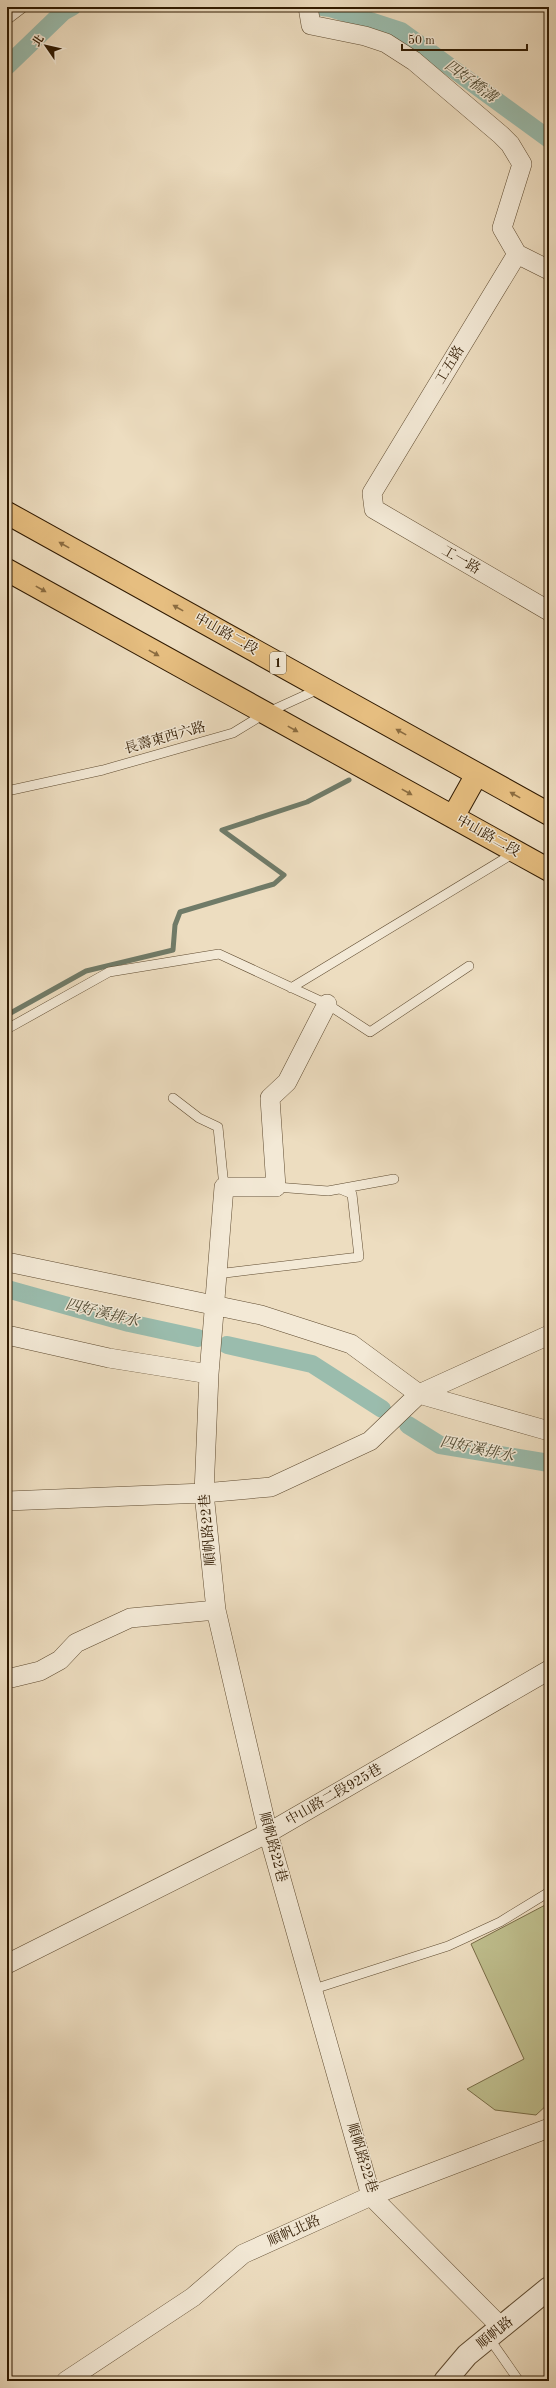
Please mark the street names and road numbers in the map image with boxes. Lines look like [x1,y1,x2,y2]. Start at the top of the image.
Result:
street label: 工五路 [432,343,467,387]
street label: 工一路 [439,543,483,577]
street label: 中山路二段 [192,610,260,657]
road number: 1 [270,652,286,674]
street label: 長壽東西六路 [122,719,207,756]
street label: 中山路二段 [454,812,522,859]
street label: 順帆路22巷 [197,1493,218,1567]
street label: 中山路二段925巷 [283,1761,384,1828]
street label: 順帆路22巷 [257,1810,290,1884]
street label: 順帆路22巷 [345,2121,380,2195]
street label: 順帆北路 [265,2212,322,2249]
street label: 順帆路 [474,2314,516,2352]

